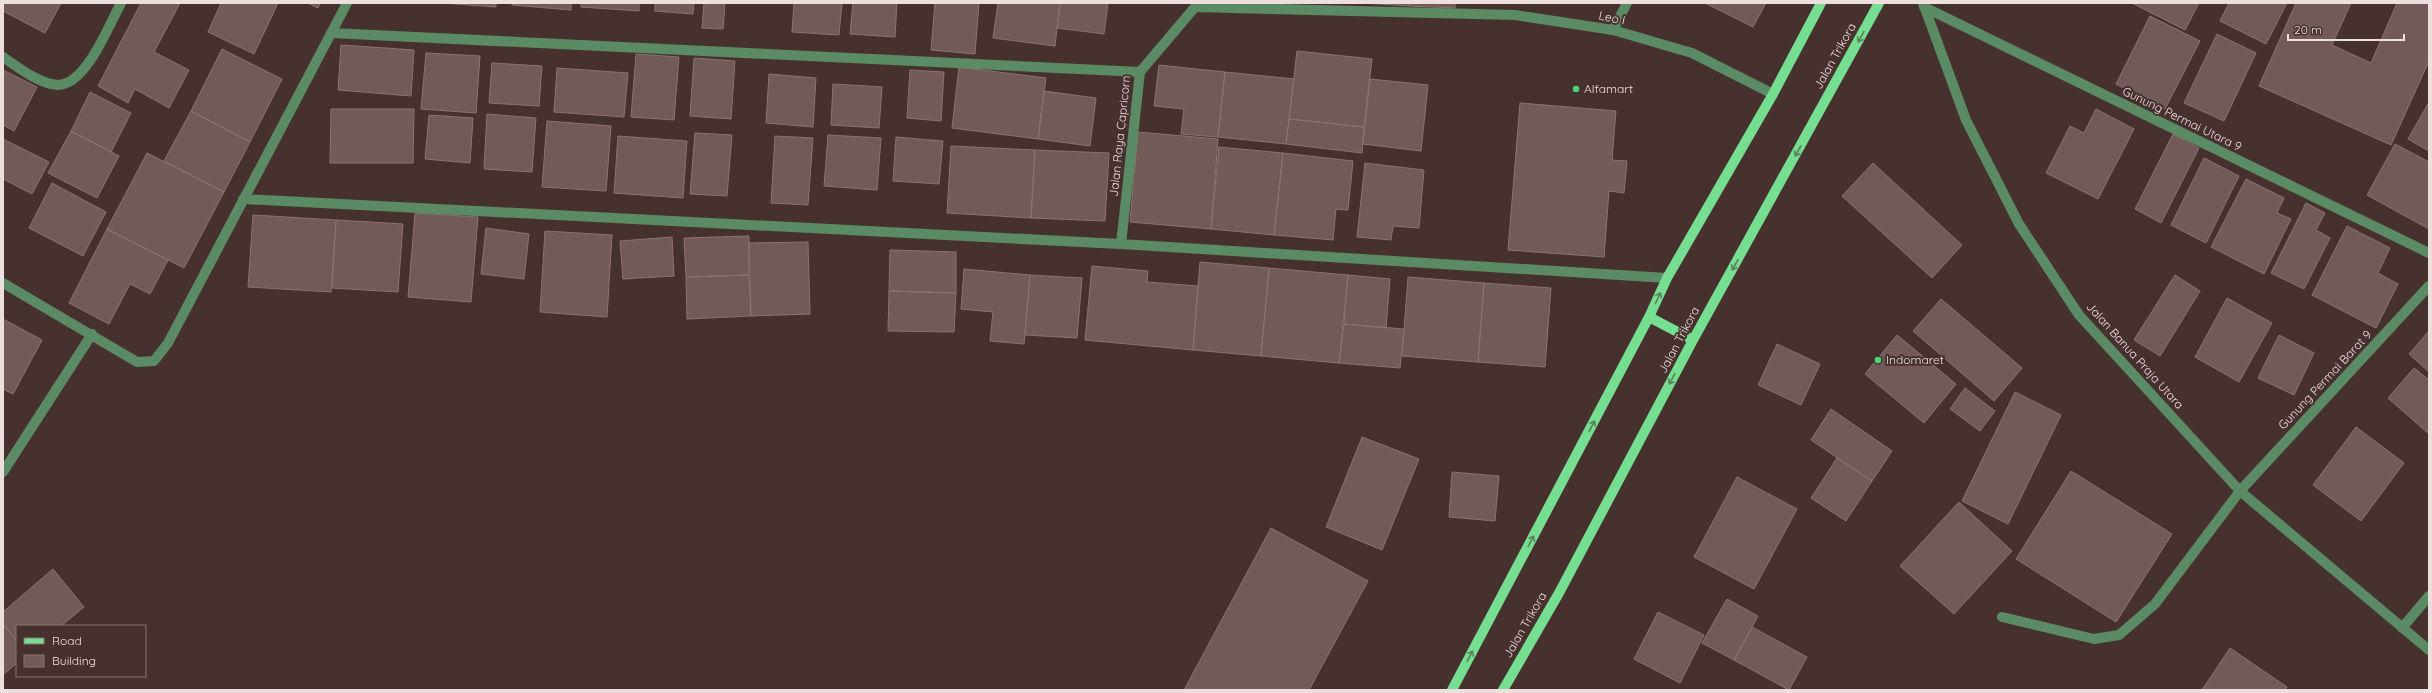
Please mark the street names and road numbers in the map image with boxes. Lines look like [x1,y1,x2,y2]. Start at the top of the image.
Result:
street label: Leo I [1597,7,1627,28]
street label: Jalan Trikora [1810,20,1859,91]
street label: Jalan Raya Capricorn [1106,75,1133,197]
street label: Gunung Permai Utara 9 [2120,83,2245,154]
street label: Jalan Banua Praja Utara [2084,299,2187,412]
street label: Jalan Trikora [1655,304,1702,376]
street label: Gunung Permai Barat 9 [2275,327,2375,432]
street label: Jalan Trikora [1500,589,1549,660]

